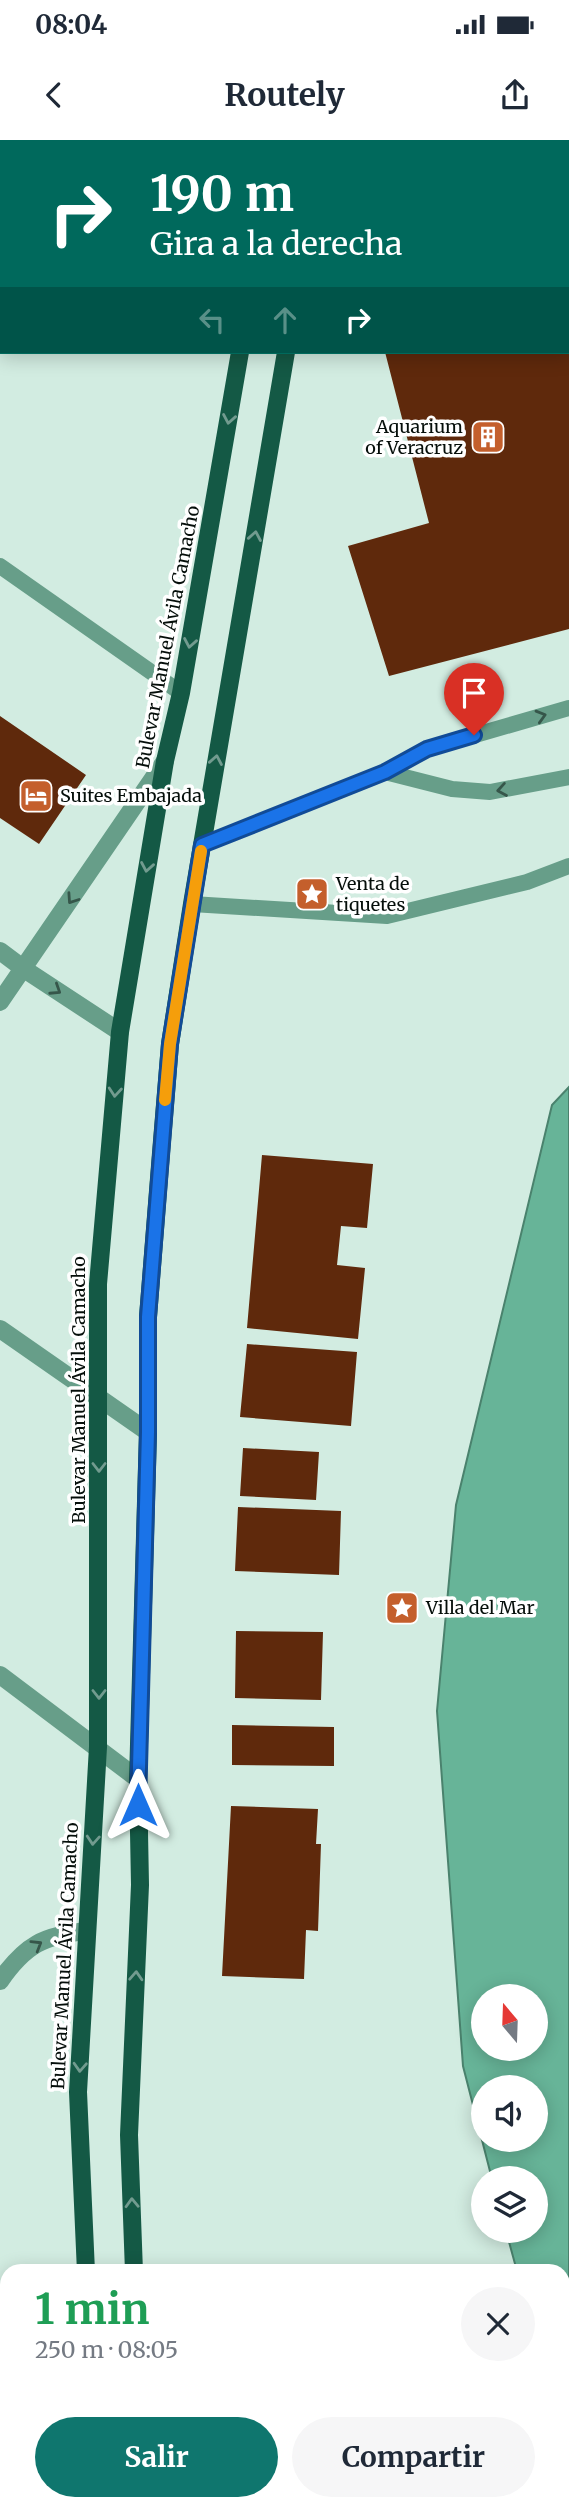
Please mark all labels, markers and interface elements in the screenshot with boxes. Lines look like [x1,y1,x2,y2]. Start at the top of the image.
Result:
text: 08:04 [35,8,107,41]
text: Routely [224,75,345,115]
icon: back [35,76,73,114]
icon: share [496,76,534,114]
text: 190 m [150,163,294,224]
icon: right [35,168,126,259]
text: Gira a la derecha [150,224,403,264]
icon: left [193,301,231,339]
icon: ahead [266,301,304,339]
icon: right [339,301,377,339]
one-way arrow [222,413,237,425]
place label: Aquarium of Veracruz [365,415,463,459]
building icon: Aquarium of Veracruz [469,418,507,456]
street label: Bulevar Manuel Ávila Camacho [131,504,204,770]
one-way arrow [247,530,262,542]
one-way arrow [183,637,198,649]
pin [444,663,504,735]
icon: arrive [455,674,493,712]
one-way arrow [535,709,547,724]
one-way arrow [208,754,223,766]
hotel icon: Suites Embajada [17,777,55,815]
one-way arrow [496,782,508,797]
place label: Suites Embajada [60,784,202,807]
one-way arrow [140,861,155,872]
place label: Venta de tiquetes [335,872,409,916]
place icon: Venta de tiquetes [293,875,331,913]
one-way arrow [67,891,80,904]
one-way arrow [48,982,61,995]
one-way arrow [108,1086,123,1097]
street label: Bulevar Manuel Ávila Camacho [67,1256,90,1524]
one-way arrow [91,1462,107,1473]
place icon: Villa del Mar [383,1589,421,1627]
place label: Villa del Mar [425,1596,535,1619]
one-way arrow [91,1690,107,1700]
position arrow [101,1768,175,1842]
street label: Bulevar Manuel Ávila Camacho [46,1822,83,2090]
one-way arrow [85,1835,100,1846]
one-way arrow [30,1940,43,1953]
one-way arrow [129,1970,144,1981]
north arrow [471,1984,548,2062]
map controls [471,1984,548,2243]
one-way arrow [72,2062,87,2073]
button: sound [471,2075,548,2152]
button: layers [471,2166,548,2243]
one-way arrow [124,2198,139,2209]
text: 1 min [35,2283,149,2335]
button: close [461,2287,535,2361]
text: 250 m · 08:05 [35,2335,178,2364]
button: Salir [35,2417,278,2497]
button: Compartir [292,2417,535,2497]

